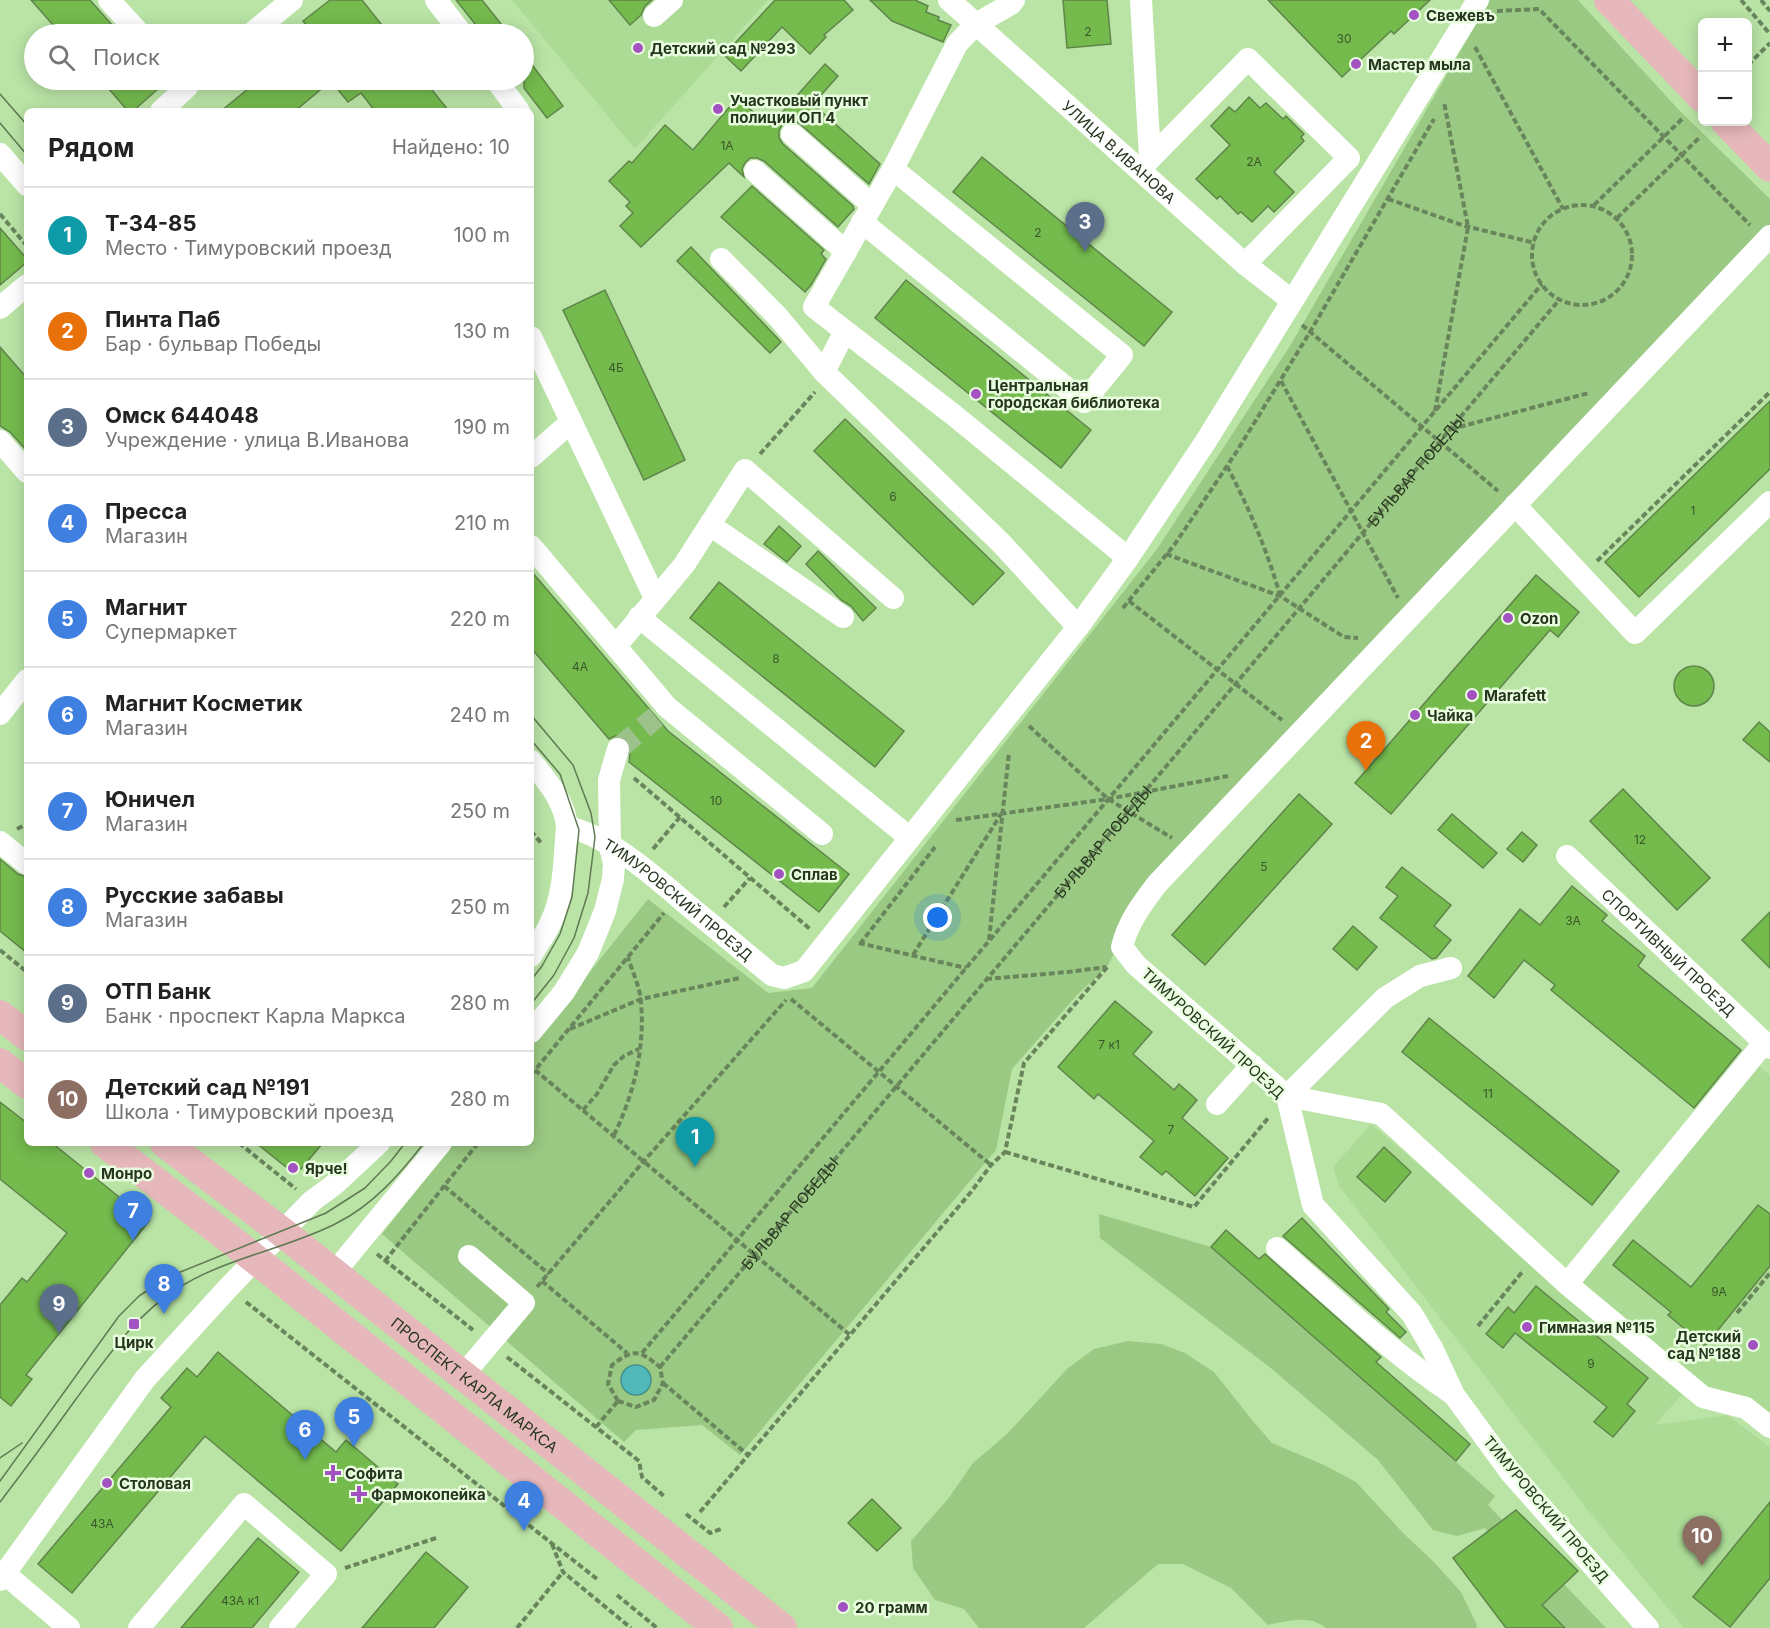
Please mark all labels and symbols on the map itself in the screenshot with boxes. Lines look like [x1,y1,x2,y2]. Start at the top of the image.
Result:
place label: Свежевъ [1426,6,1495,25]
marker: Свежевъ [1407,8,1421,22]
house number: 2 [1084,24,1092,39]
house number: 30 [1337,31,1351,46]
place label: Детский сад №293 [650,39,796,58]
marker: Детский сад №293 [631,41,645,55]
place label: Мастер мыла [1368,55,1471,74]
marker: Мастер мыла [1349,57,1363,71]
place label: Участковый пункт полиции ОП 4 [730,91,869,127]
street label: УЛИЦА В.ИВАНОВА [1058,96,1180,207]
marker: Участковый пункт полиции ОП 4 [711,102,725,116]
house number: 1А [720,138,734,153]
house number: 2А [1246,154,1262,169]
pin: 3 [1066,202,1104,252]
house number: 2 [1034,225,1042,240]
house number: 4Б [608,360,624,375]
place label: Центральная городская библиотека [988,376,1160,412]
marker: Центральная городская библиотека [969,387,983,401]
street label: БУЛЬВАР ПОБЕДЫ [1363,410,1469,530]
house number: 6 [889,489,897,504]
house number: 1 [1691,503,1695,518]
place label: Ozon [1520,609,1558,628]
marker: Ozon [1501,611,1515,625]
house number: 8 [772,651,780,666]
house number: 4А [572,659,588,674]
place label: Marafett [1484,686,1547,705]
marker: Marafett [1465,688,1479,702]
place label: Чайка [1427,706,1473,725]
marker: Чайка [1408,708,1422,722]
pin: 2 [1346,722,1386,771]
street label: БУЛЬВАР ПОБЕДЫ [1050,782,1155,902]
house number: 10 [710,793,722,808]
house number: 12 [1634,832,1646,847]
street label: ТИМУРОВСКИЙ ПРОЕЗД [600,834,757,964]
house number: 5 [1260,859,1268,874]
place label: Сплав [791,865,838,884]
marker: Сплав [772,867,786,881]
street label: СПОРТИВНЫЙ ПРОЕЗД [1598,885,1739,1020]
your location [923,903,952,932]
house number: 3А [1565,913,1581,928]
street label: ТИМУРОВСКИЙ ПРОЕЗД [1138,964,1288,1102]
house number: 7 к1 [1098,1037,1120,1052]
house number: 11 [1483,1086,1493,1101]
pin: 1 [676,1118,714,1167]
house number: 7 [1168,1122,1175,1137]
street label: БУЛЬВАР ПОБЕДЫ [737,1153,842,1273]
place label: Ярче! [305,1159,347,1178]
marker: Ярче! [286,1161,300,1175]
place label: Монро [101,1164,152,1183]
marker: Монро [82,1166,96,1180]
pin: 7 [114,1192,152,1241]
pin: 8 [144,1264,184,1314]
pin: 9 [40,1284,78,1334]
house number: 9А [1711,1284,1727,1299]
street label: ПРОСПЕКТ КАРЛА МАРКСА [388,1313,562,1457]
marker: Цирк [127,1317,141,1331]
place label: Гимназия №115 [1539,1318,1655,1337]
marker: Гимназия №115 [1520,1320,1534,1334]
place label: Детский сад №188 [1667,1327,1741,1363]
place label: Цирк [114,1333,154,1352]
marker: Детский сад №188 [1746,1338,1760,1352]
house number: 9 [1587,1356,1595,1371]
pin: 5 [334,1398,374,1447]
pin: 6 [286,1410,324,1460]
street label: ТИМУРОВСКИЙ ПРОЕЗД [1479,1432,1613,1586]
place label: Софита [345,1464,403,1483]
marker: Софита [326,1466,340,1480]
place label: Столовая [119,1474,191,1493]
marker: Столовая [100,1476,114,1490]
pin: 4 [504,1482,544,1531]
place label: Фармокопейка [371,1485,486,1504]
marker: Фармокопейка [352,1487,366,1501]
house number: 43А [90,1516,114,1531]
pin: 10 [1682,1516,1722,1566]
house number: 43А к1 [221,1593,259,1608]
place label: 20 грамм [855,1598,928,1617]
marker: 20 грамм [836,1600,850,1614]

